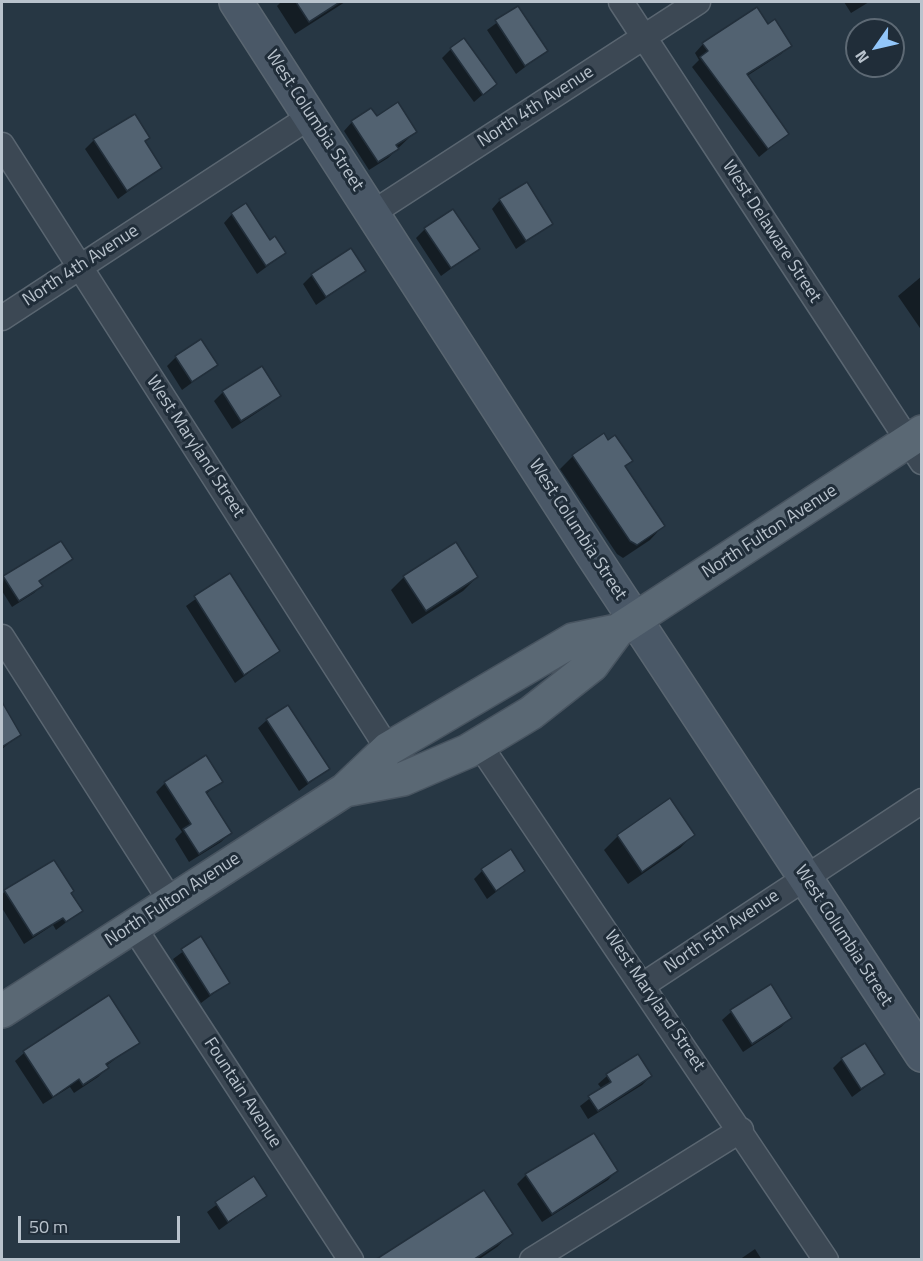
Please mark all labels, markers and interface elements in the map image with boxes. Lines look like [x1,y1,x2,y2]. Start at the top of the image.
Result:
north arrow [845,18,905,78]
street label: West Columbia Street [260,46,368,196]
text: N [849,46,875,68]
street label: North 4th Avenue [474,61,598,153]
street label: West Delaware Street [717,157,825,307]
street label: North 4th Avenue [19,220,143,312]
street label: West Maryland Street [141,372,249,522]
street label: West Columbia Street [523,455,631,605]
street label: North Fulton Avenue [699,480,841,584]
street label: North Fulton Avenue [102,848,244,952]
street label: West Columbia Street [789,861,897,1011]
street label: North 5th Avenue [660,886,784,978]
street label: West Maryland Street [599,927,709,1075]
street label: Fountain Avenue [198,1034,286,1152]
scale bar [21,1204,183,1242]
text: 50 m [29,1213,68,1240]

